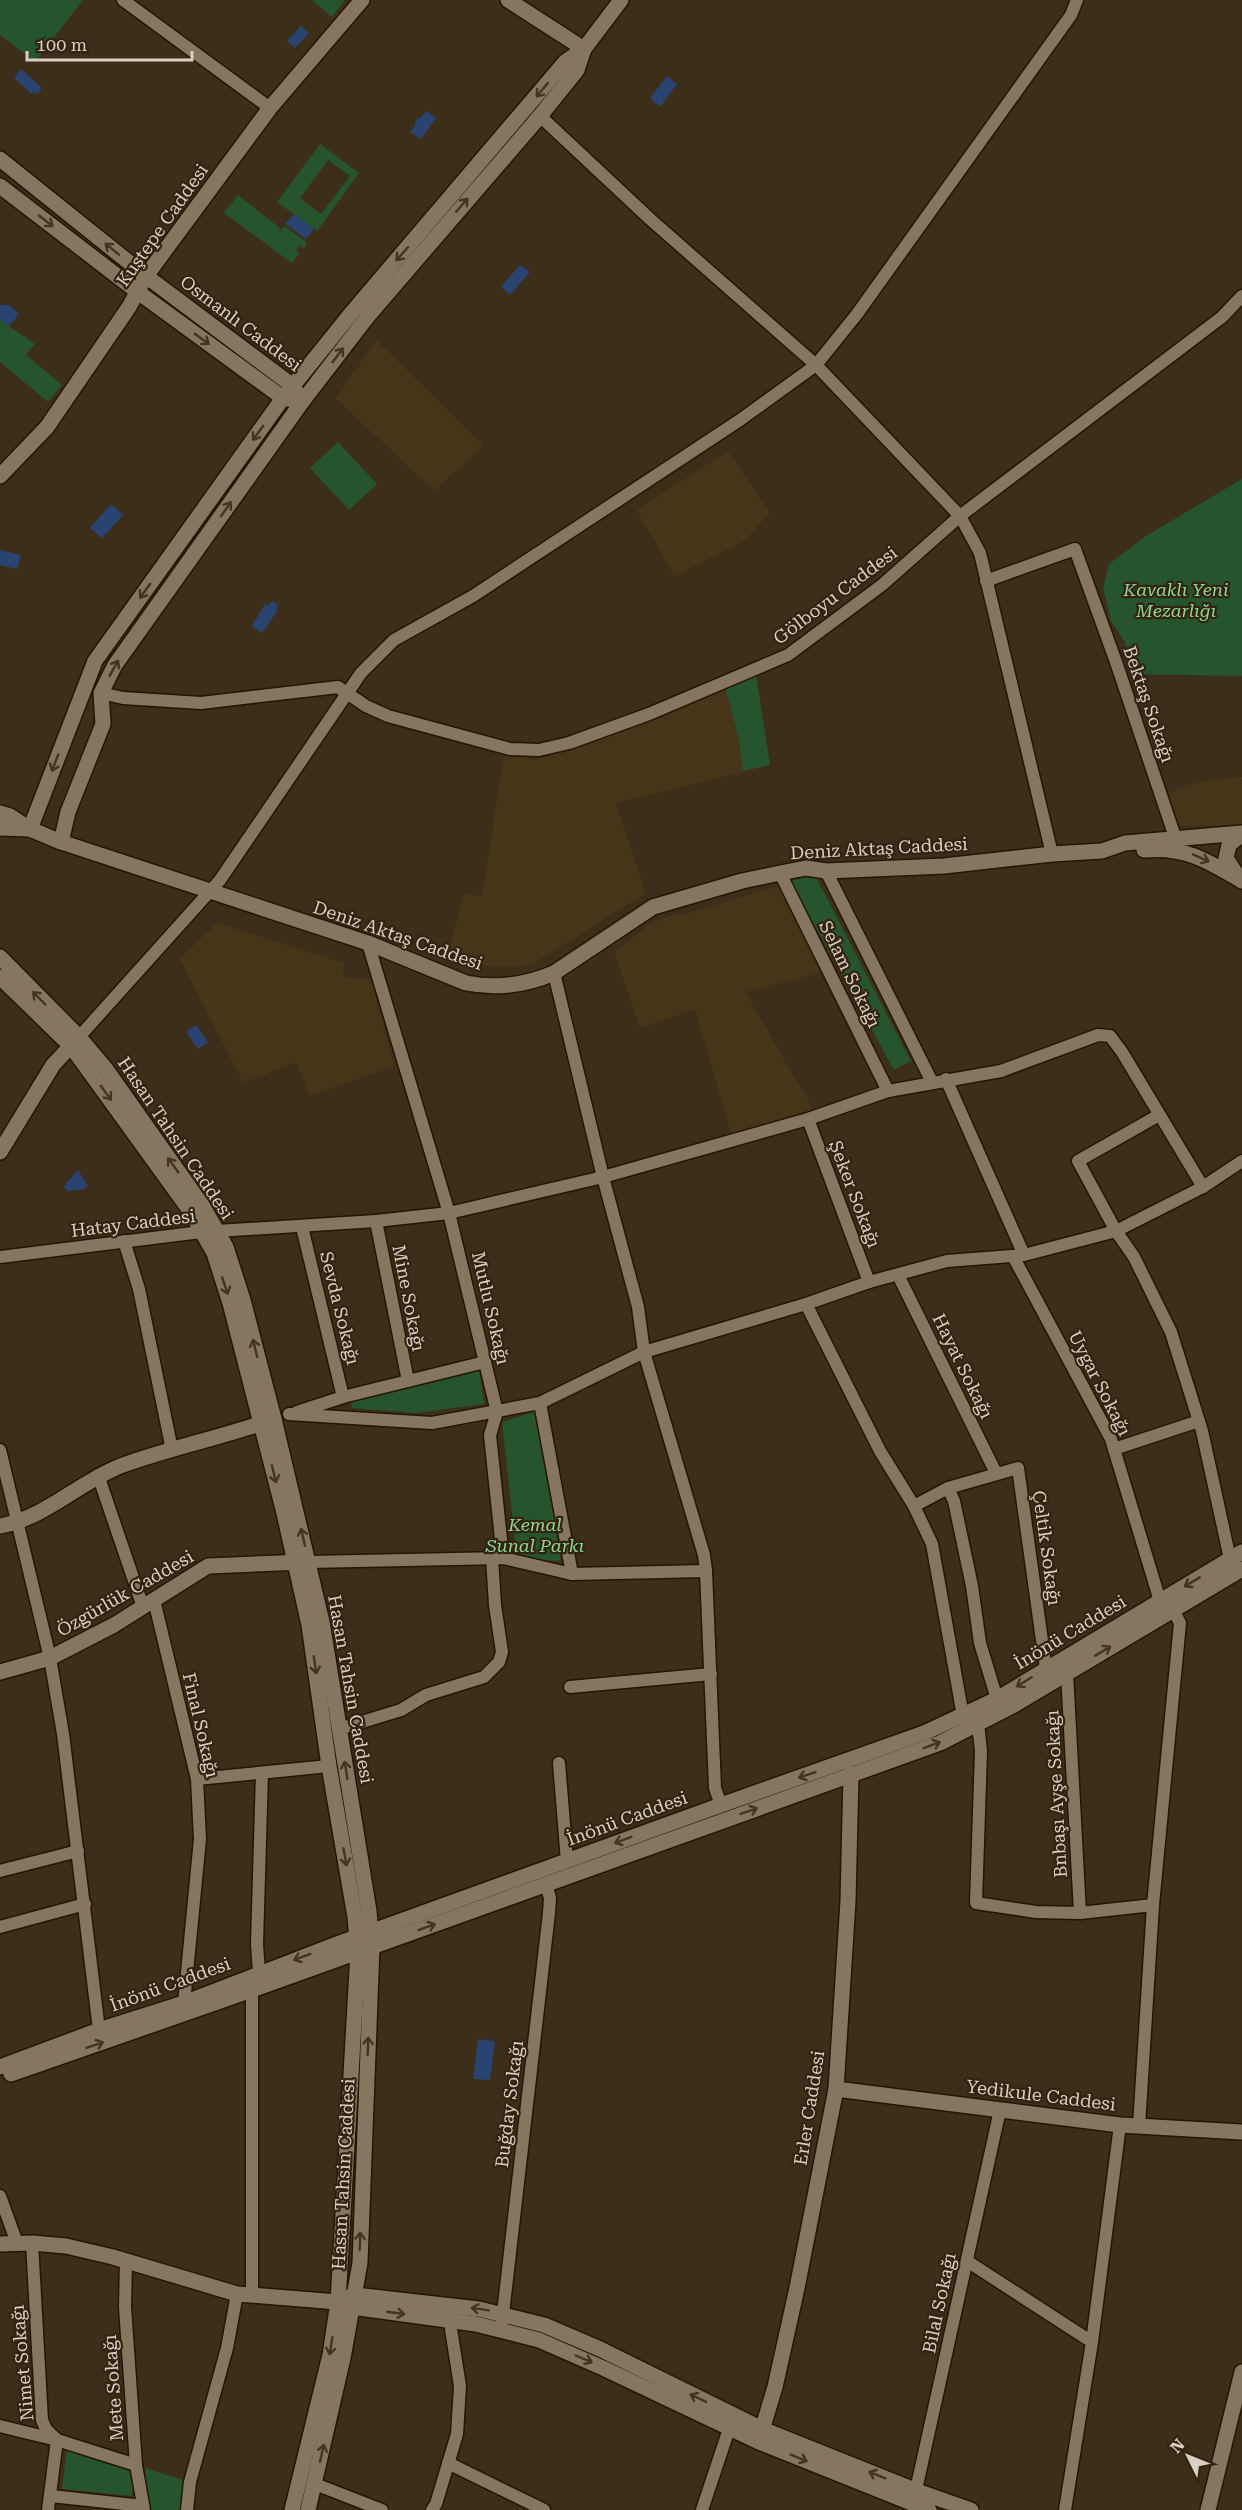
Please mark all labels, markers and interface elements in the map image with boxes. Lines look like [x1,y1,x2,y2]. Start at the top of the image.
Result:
scale bar [27,24,192,62]
text: 100 m [36,34,87,55]
one-way arrow [535,82,549,97]
street label: Kuştepe Caddesi [112,160,212,290]
one-way arrow [456,197,469,213]
one-way arrow [38,215,54,228]
one-way arrow [104,243,120,256]
one-way arrow [395,246,409,261]
street label: Osmanlı Caddesi [176,271,306,375]
one-way arrow [193,333,209,345]
one-way arrow [331,348,344,364]
one-way arrow [252,424,264,440]
one-way arrow [220,501,232,517]
street label: Gölboyu Caddesi [769,541,901,648]
park label: Kavaklı Yeni Mezarlığı [1122,579,1229,621]
one-way arrow [139,583,151,599]
street label: Bektaş Sokağı [1119,643,1179,765]
one-way arrow [108,660,120,677]
one-way arrow [49,753,60,772]
street label: Deniz Aktaş Caddesi [790,833,969,863]
one-way arrow [1191,853,1209,864]
street label: Deniz Aktaş Caddesi [311,896,486,974]
street label: Selam Sokağı [815,917,885,1031]
one-way arrow [32,990,46,1005]
street label: Hasan Tahsin Caddesi [114,1053,238,1223]
one-way arrow [100,1084,112,1100]
street label: Şeker Sokağı [825,1138,885,1251]
one-way arrow [167,1157,179,1173]
street label: Hatay Caddesi [70,1205,197,1241]
street label: Mine Sokağı [388,1243,430,1353]
street label: Sevda Sokağı [316,1249,364,1367]
street label: Mutlu Sokağı [468,1249,514,1367]
one-way arrow [220,1276,231,1295]
street label: Hayat Sokağı [929,1310,998,1422]
street label: Uygar Sokağı [1065,1327,1136,1439]
one-way arrow [249,1338,261,1357]
one-way arrow [269,1464,280,1483]
street label: Çeltik Sokağı [1029,1489,1065,1607]
park label: Kemal Sunal Parkı [485,1514,585,1556]
one-way arrow [296,1527,308,1546]
street label: Özgürlük Caddesi [53,1545,197,1641]
one-way arrow [1184,1577,1201,1589]
street label: İnönü Caddesi [1010,1590,1130,1674]
street label: Hasan Tahsin Caddesi [324,1593,378,1785]
one-way arrow [1094,1645,1111,1657]
one-way arrow [309,1654,320,1674]
street label: Final Sokağı [179,1670,223,1780]
one-way arrow [1016,1676,1033,1688]
street label: Bnbaşı Ayşe Sokağı [1041,1709,1071,1878]
one-way arrow [923,1739,941,1750]
one-way arrow [340,1760,351,1780]
one-way arrow [798,1770,817,1781]
street label: İnönü Caddesi [564,1786,690,1849]
one-way arrow [739,1804,758,1815]
one-way arrow [614,1836,633,1847]
one-way arrow [340,1847,351,1867]
one-way arrow [417,1920,436,1931]
street label: İnönü Caddesi [107,1952,233,2015]
one-way arrow [294,1952,312,1963]
one-way arrow [363,2037,374,2057]
one-way arrow [85,2038,104,2049]
street label: Buğday Sokağı [491,2039,527,2169]
street label: Erler Caddesi [790,2049,828,2167]
street label: Yedikule Caddesi [965,2075,1117,2115]
street label: Hasan Tahsin Caddesi [328,2078,359,2270]
one-way arrow [355,2231,366,2251]
street label: Bilal Sokağı [918,2251,960,2355]
street label: Nimet Sokağı [6,2304,38,2422]
one-way arrow [470,2304,490,2315]
one-way arrow [385,2307,405,2318]
street label: Mete Sokağı [99,2334,127,2442]
one-way arrow [325,2335,336,2355]
one-way arrow [574,2354,592,2365]
one-way arrow [690,2392,708,2403]
north arrow [1158,2426,1218,2486]
text: N [1166,2435,1189,2457]
one-way arrow [317,2444,328,2463]
one-way arrow [789,2453,808,2464]
one-way arrow [868,2469,887,2480]

